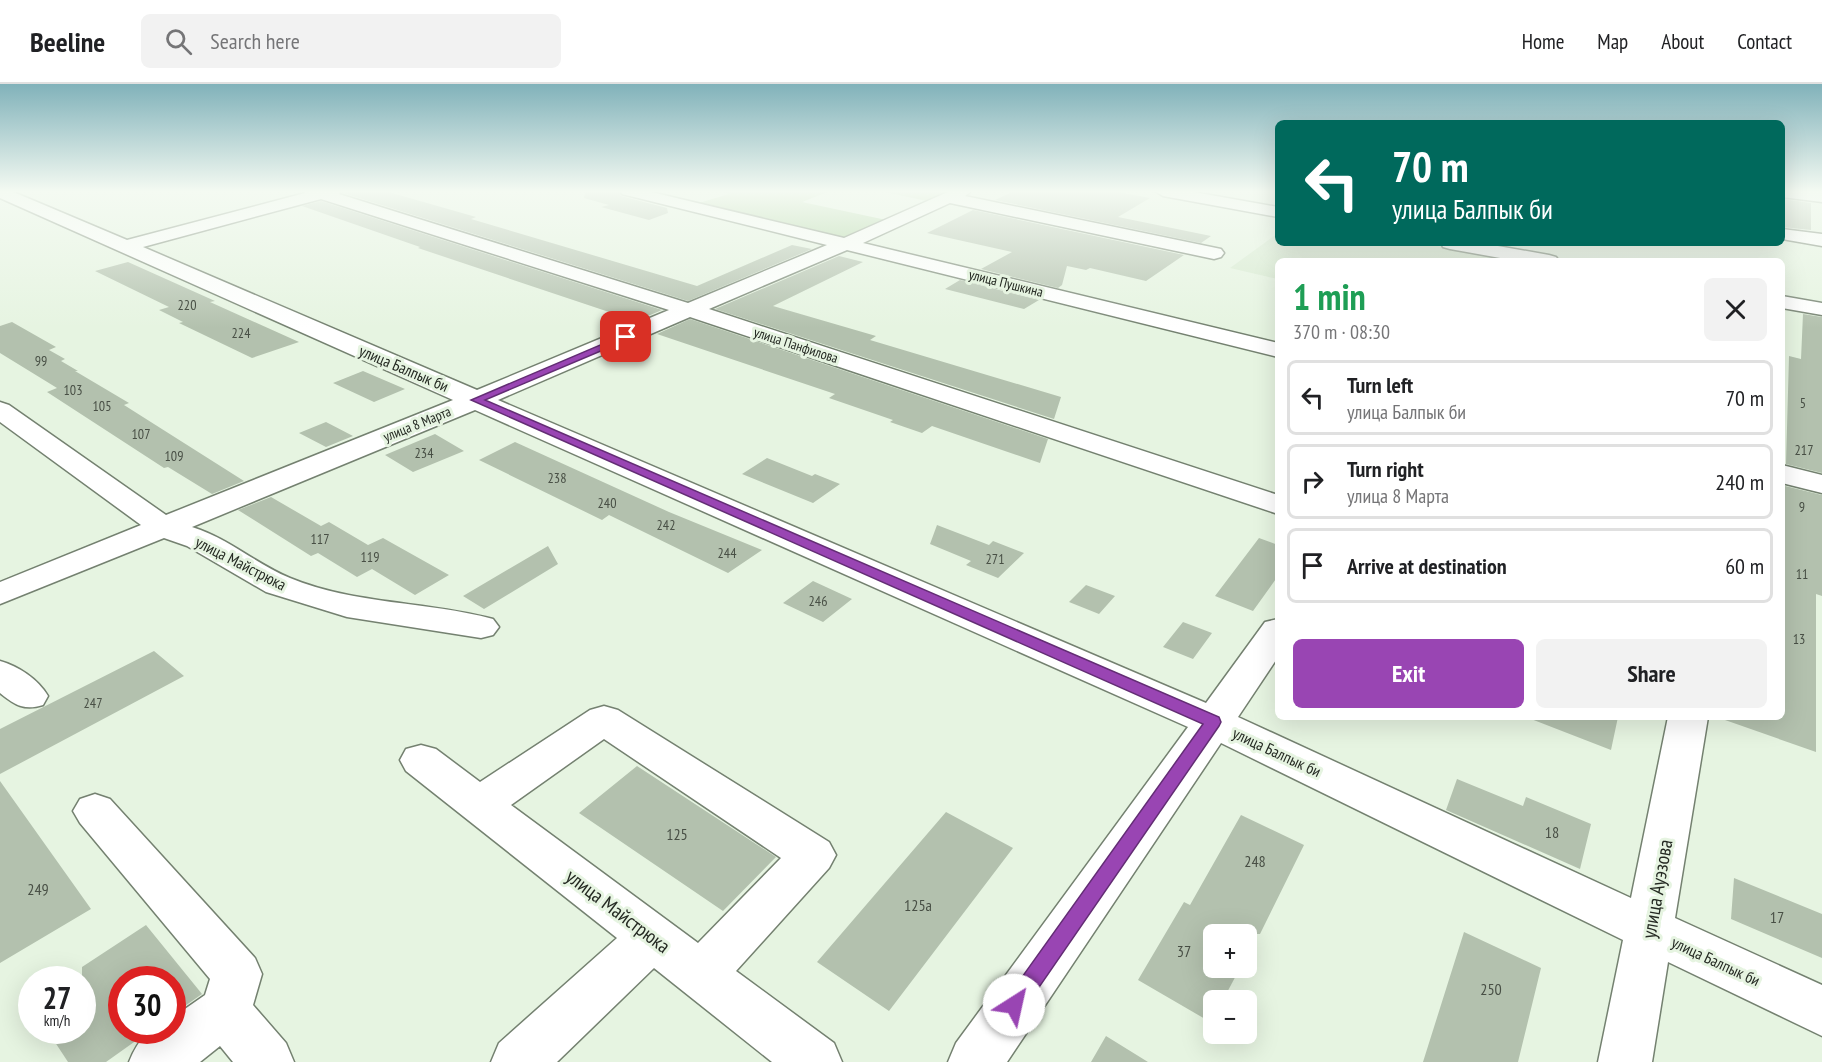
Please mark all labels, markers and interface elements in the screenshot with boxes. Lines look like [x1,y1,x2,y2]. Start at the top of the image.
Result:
search box [141,14,561,68]
text: Beeline [30,23,105,60]
icon: search [162,25,195,58]
text: Search here [210,27,300,55]
text: Home [1522,28,1564,55]
text: Map [1597,28,1628,55]
text: About [1661,28,1704,55]
text: Contact [1737,28,1792,55]
text: 70 m [1392,139,1469,194]
icon: left [1293,144,1371,222]
text: улица Балпык би [1392,192,1553,226]
street label: улица Пушкина [967,265,1045,301]
text: 1 min [1293,273,1366,320]
button: close [1704,278,1767,341]
house number: 220 [178,296,196,314]
pin [600,311,651,362]
text: 370 m · 08:30 [1293,319,1390,345]
icon: arrive [609,320,642,353]
street label: улица Панфилова [752,323,840,367]
house number: 224 [232,324,251,342]
street label: улица Балпык би [356,340,452,396]
house number: 99 [35,352,47,370]
text: Turn left [1347,371,1413,399]
house number: 103 [64,381,82,399]
icon: left [1296,381,1329,414]
text: 70 m [1725,384,1764,412]
house number: 5 [1800,394,1806,412]
house number: 105 [93,397,111,415]
text: улица Балпык би [1347,399,1466,425]
street label: улица 8 Марта [380,402,454,446]
house number: 107 [132,425,150,443]
house number: 217 [1795,441,1813,459]
house number: 234 [415,444,434,462]
house number: 109 [165,447,183,465]
text: Turn right [1347,455,1424,483]
icon: right [1296,465,1329,498]
text: 240 m [1715,468,1764,496]
house number: 238 [548,469,566,487]
text: улица 8 Марта [1347,483,1449,509]
house number: 240 [598,494,616,512]
house number: 9 [1799,498,1805,516]
house number: 242 [657,516,675,534]
house number: 117 [311,530,329,548]
street label: улица Майстрюка [192,532,290,594]
house number: 244 [718,544,737,562]
house number: 119 [361,548,379,566]
icon: arrive [1296,549,1329,582]
house number: 271 [986,550,1004,568]
text: Arrive at destination [1347,552,1507,580]
text: 60 m [1725,552,1764,580]
house number: 11 [1796,565,1808,583]
house number: 246 [809,592,827,610]
house number: 13 [1793,630,1805,648]
button: Exit [1293,639,1524,708]
button: Share [1536,639,1767,708]
house number: 247 [84,694,102,712]
street label: улица Балпык би [1230,723,1324,781]
house number: 18 [1545,822,1559,842]
house number: 125 [666,824,688,844]
street label: улица Ауэзова [1635,837,1679,941]
house number: 248 [1244,851,1266,871]
street label: улица Майстрюка [561,863,675,959]
house number: 249 [27,879,49,899]
house number: 125а [904,895,932,915]
house number: 17 [1770,907,1784,927]
map controls [1203,924,1257,1044]
button: + [1203,924,1257,978]
street label: улица Балпык би [1669,932,1763,990]
house number: 37 [1177,941,1191,961]
speed limit sign: 30 [108,966,186,1044]
position arrow [982,973,1046,1037]
text: 27 [43,978,71,1017]
house number: 250 [1480,979,1502,999]
button: − [1203,990,1257,1044]
text: km/h [44,1011,70,1030]

